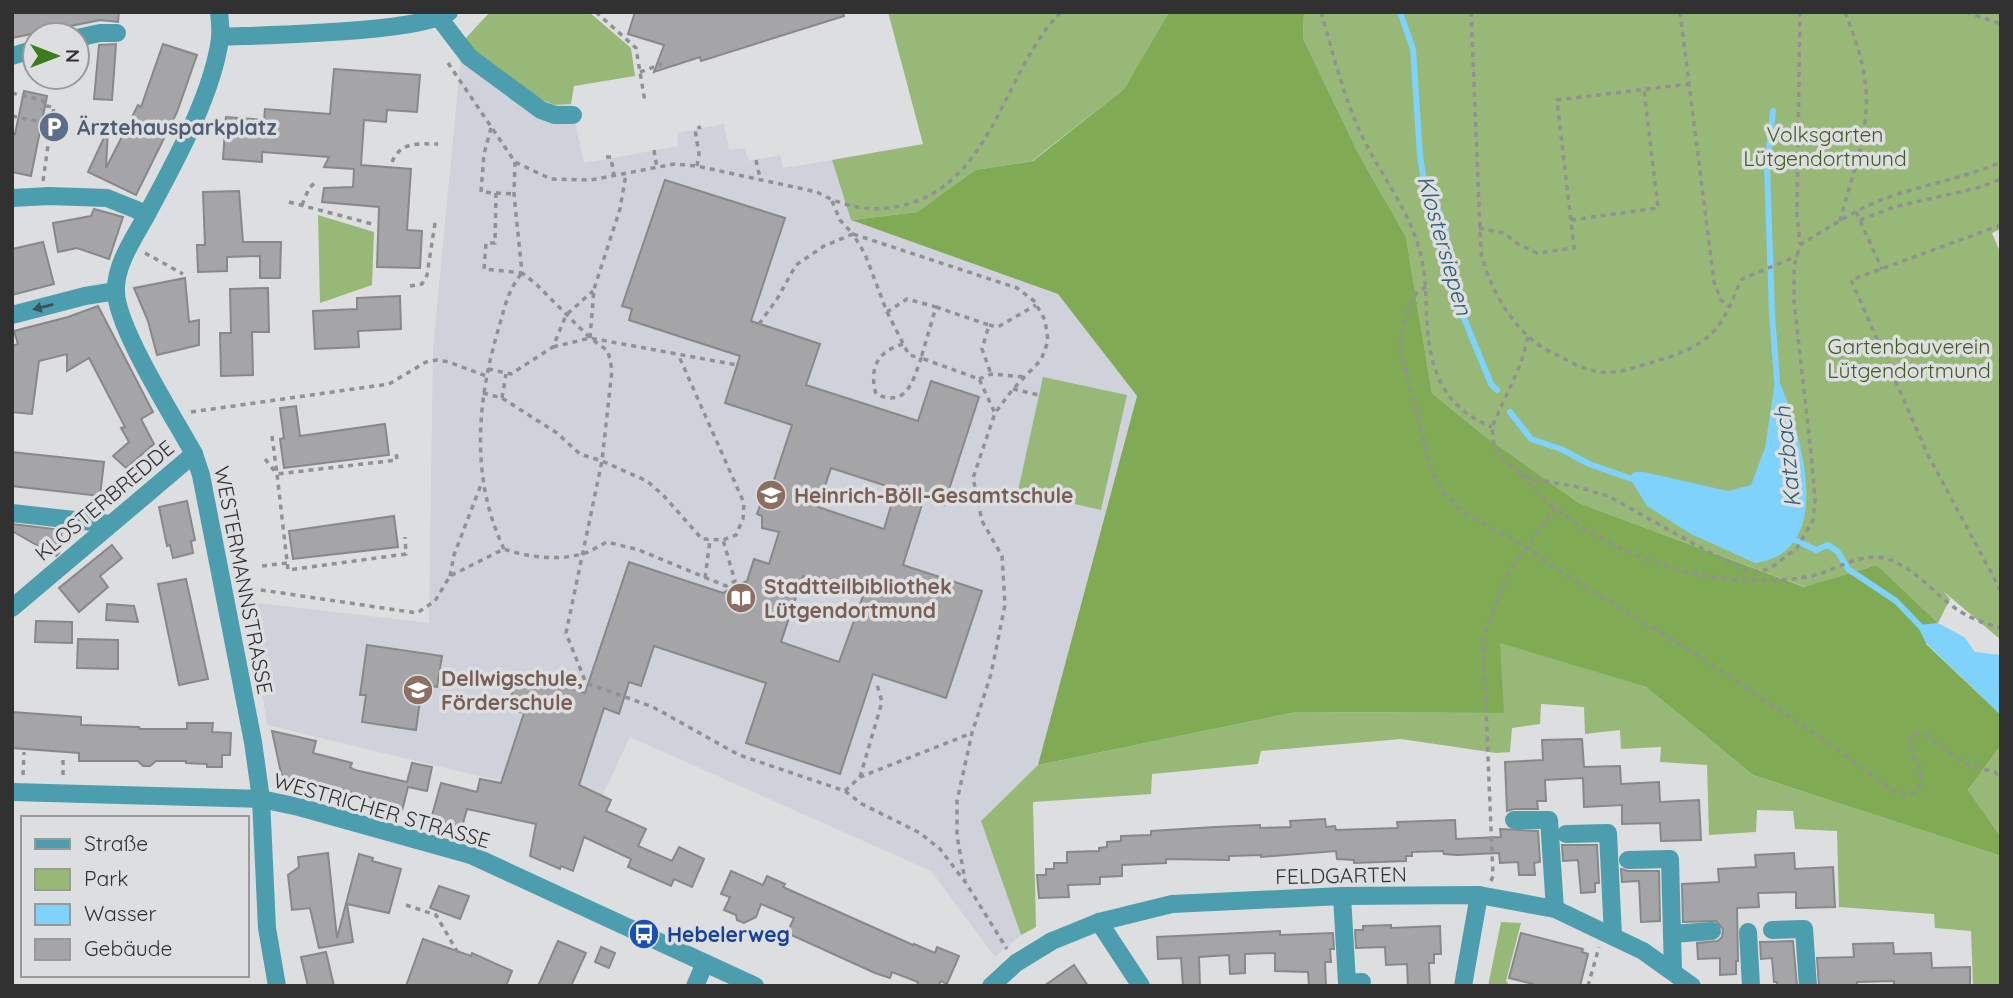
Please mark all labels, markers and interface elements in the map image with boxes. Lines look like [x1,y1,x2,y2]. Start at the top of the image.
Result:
north arrow [21,21,91,91]
text: N [61,49,85,63]
parking icon: Ärztehausparkplatz [37,110,71,144]
place label: Ärztehausparkplatz [77,114,277,140]
park label: Volksgarten Lütgendortmund [1743,121,1907,171]
water label: Klostersiepen [1411,172,1479,319]
one-way arrow [32,302,54,313]
park label: Gartenbauverein Lütgendortmund [1827,333,1991,383]
water label: Katzbach [1767,404,1807,509]
street label: KLOSTERBREDDE [29,434,179,566]
street label: WESTERMANNSTRASSE [209,464,279,696]
school or university icon: Heinrich-Böll-Gesamtschule [754,478,788,512]
place label: Heinrich-Böll-Gesamtschule [794,482,1073,508]
place label: Stadtteilbibliothek Lütgendortmund [764,573,952,623]
library icon: Stadtteilbibliothek Lütgendortmund [724,581,758,615]
place label: Dellwigschule, Förderschule [441,665,583,715]
school or university icon: Dellwigschule, Förderschule [401,673,435,707]
street label: WESTRICHER STRASSE [271,767,493,853]
legend [21,816,248,977]
text: Straße [84,830,148,856]
street label: FELDGARTEN [1275,861,1407,889]
text: Park [84,865,128,891]
text: Wasser [84,900,156,926]
bus stop icon: Hebelerweg [627,917,661,951]
place label: Hebelerweg [667,921,790,947]
text: Gebäude [84,935,172,961]

